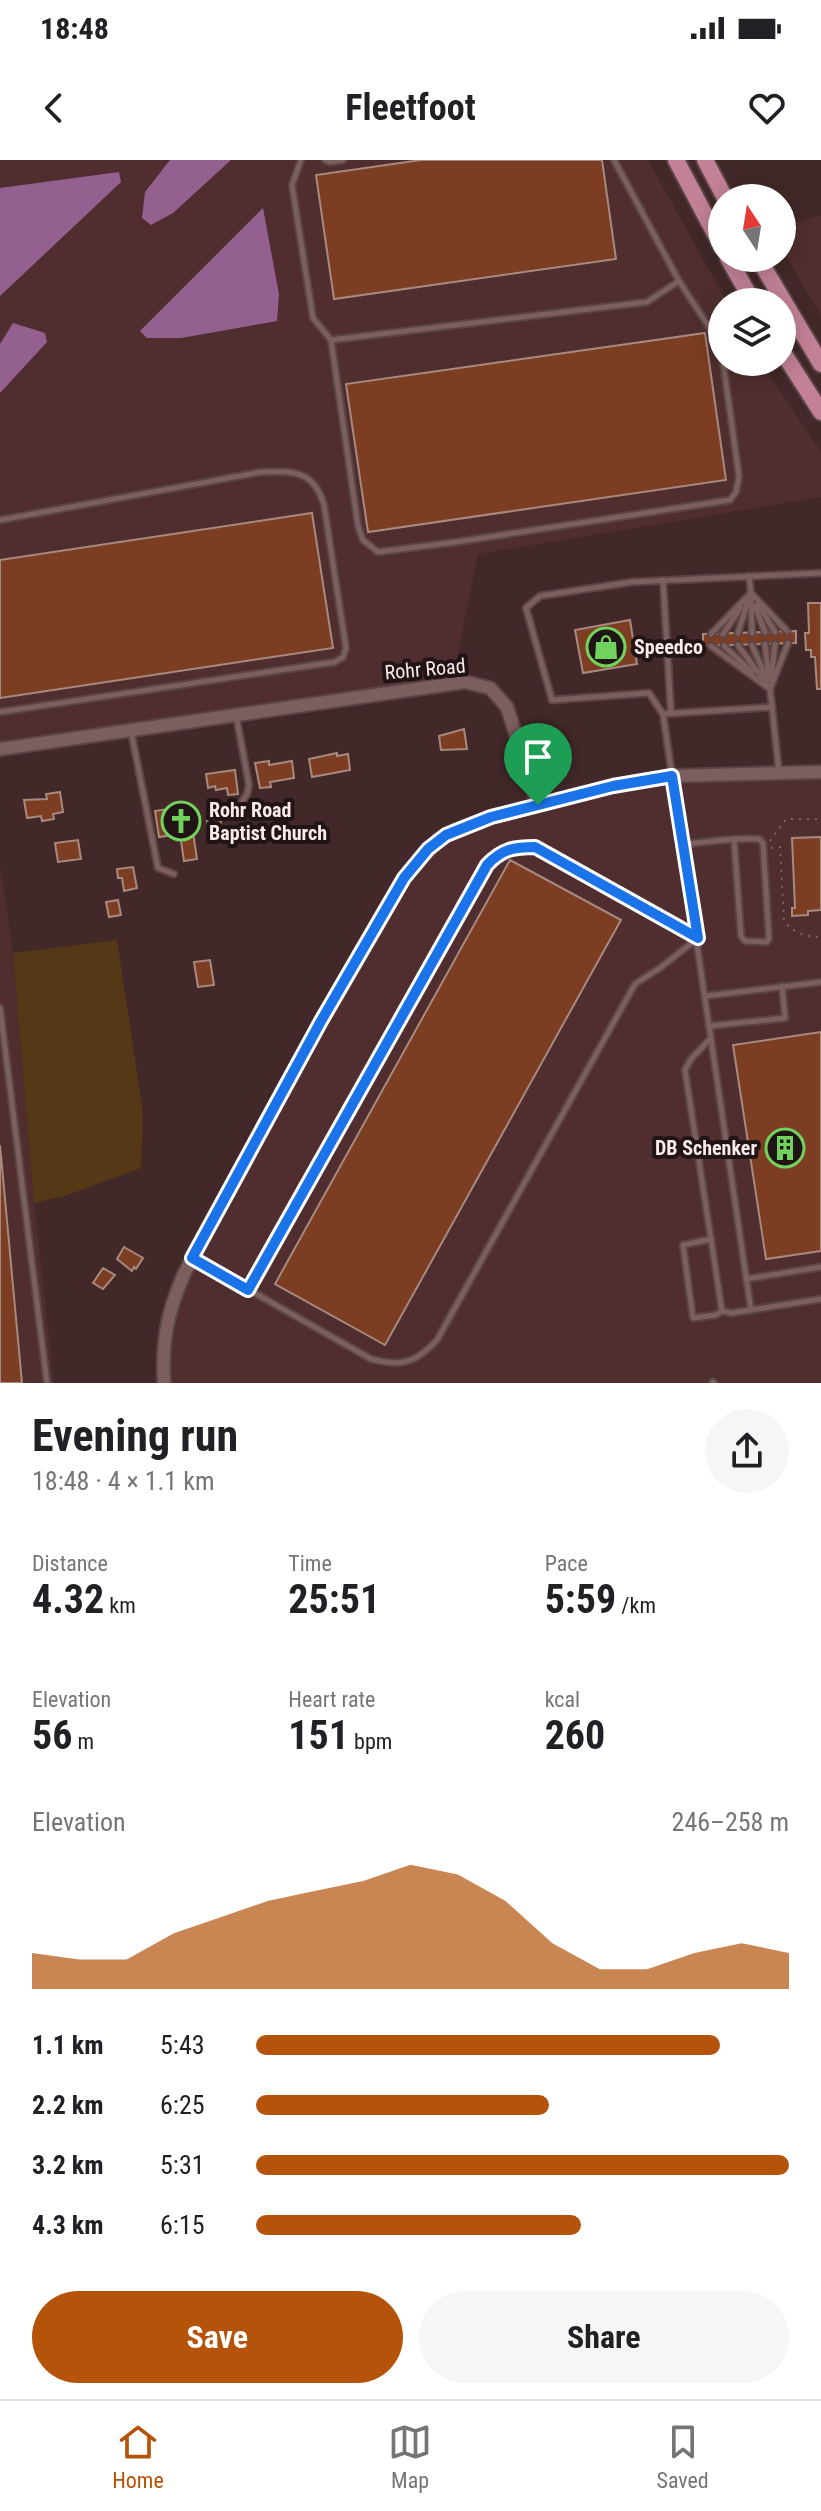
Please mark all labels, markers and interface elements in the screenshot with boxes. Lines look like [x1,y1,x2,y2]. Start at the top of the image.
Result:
text: 18:48 [40,11,109,46]
icon: back [32,86,76,130]
icon: heart [745,86,789,130]
text: Fleetfoot [345,87,476,129]
north arrow [708,184,796,272]
map controls [708,184,796,376]
button: layers [708,288,796,376]
shop icon: Speedco [585,626,627,668]
place label: Speedco [634,635,703,659]
street label: Rohr Road [384,654,466,684]
pin [504,723,572,805]
icon: arrive [516,735,560,779]
place label: Rohr Road Baptist Church [209,798,327,845]
church icon: Rohr Road Baptist Church [160,800,202,842]
building icon: DB Schenker [764,1127,806,1169]
place label: DB Schenker [655,1136,757,1160]
button: share [705,1409,789,1493]
text: Evening run [32,1410,238,1462]
text: 18:48 · 4 × 1.1 km [32,1466,214,1496]
text: Distance [32,1551,108,1576]
text: Time [288,1551,332,1576]
text: Pace [545,1551,588,1576]
text: 4.32 [32,1576,104,1623]
text: 25:51 [288,1576,380,1623]
text: 5:59 [545,1576,616,1623]
text: km [104,1593,136,1618]
text: /km [616,1593,656,1618]
text: Elevation [32,1687,111,1712]
text: Heart rate [288,1687,375,1712]
text: kcal [545,1687,580,1712]
text: 56 [32,1712,72,1759]
text: 151 [288,1712,349,1759]
text: 260 [545,1712,605,1759]
text: m [72,1729,94,1754]
text: bpm [349,1729,392,1754]
text: Elevation [32,1807,126,1837]
text: 246–258 m [672,1807,789,1837]
text: 1.1 km [32,2030,104,2060]
text: 5:43 [160,2030,205,2060]
text: 2.2 km [32,2090,104,2120]
text: 6:25 [160,2090,205,2120]
text: 3.2 km [32,2150,104,2180]
text: 5:31 [160,2150,205,2180]
text: 4.3 km [32,2210,104,2240]
text: 6:15 [160,2210,205,2240]
button: Save [32,2291,403,2383]
button: Share [419,2291,789,2383]
tab: Home [112,2420,164,2493]
tab: Map [388,2420,432,2493]
tab: Saved [657,2420,709,2493]

